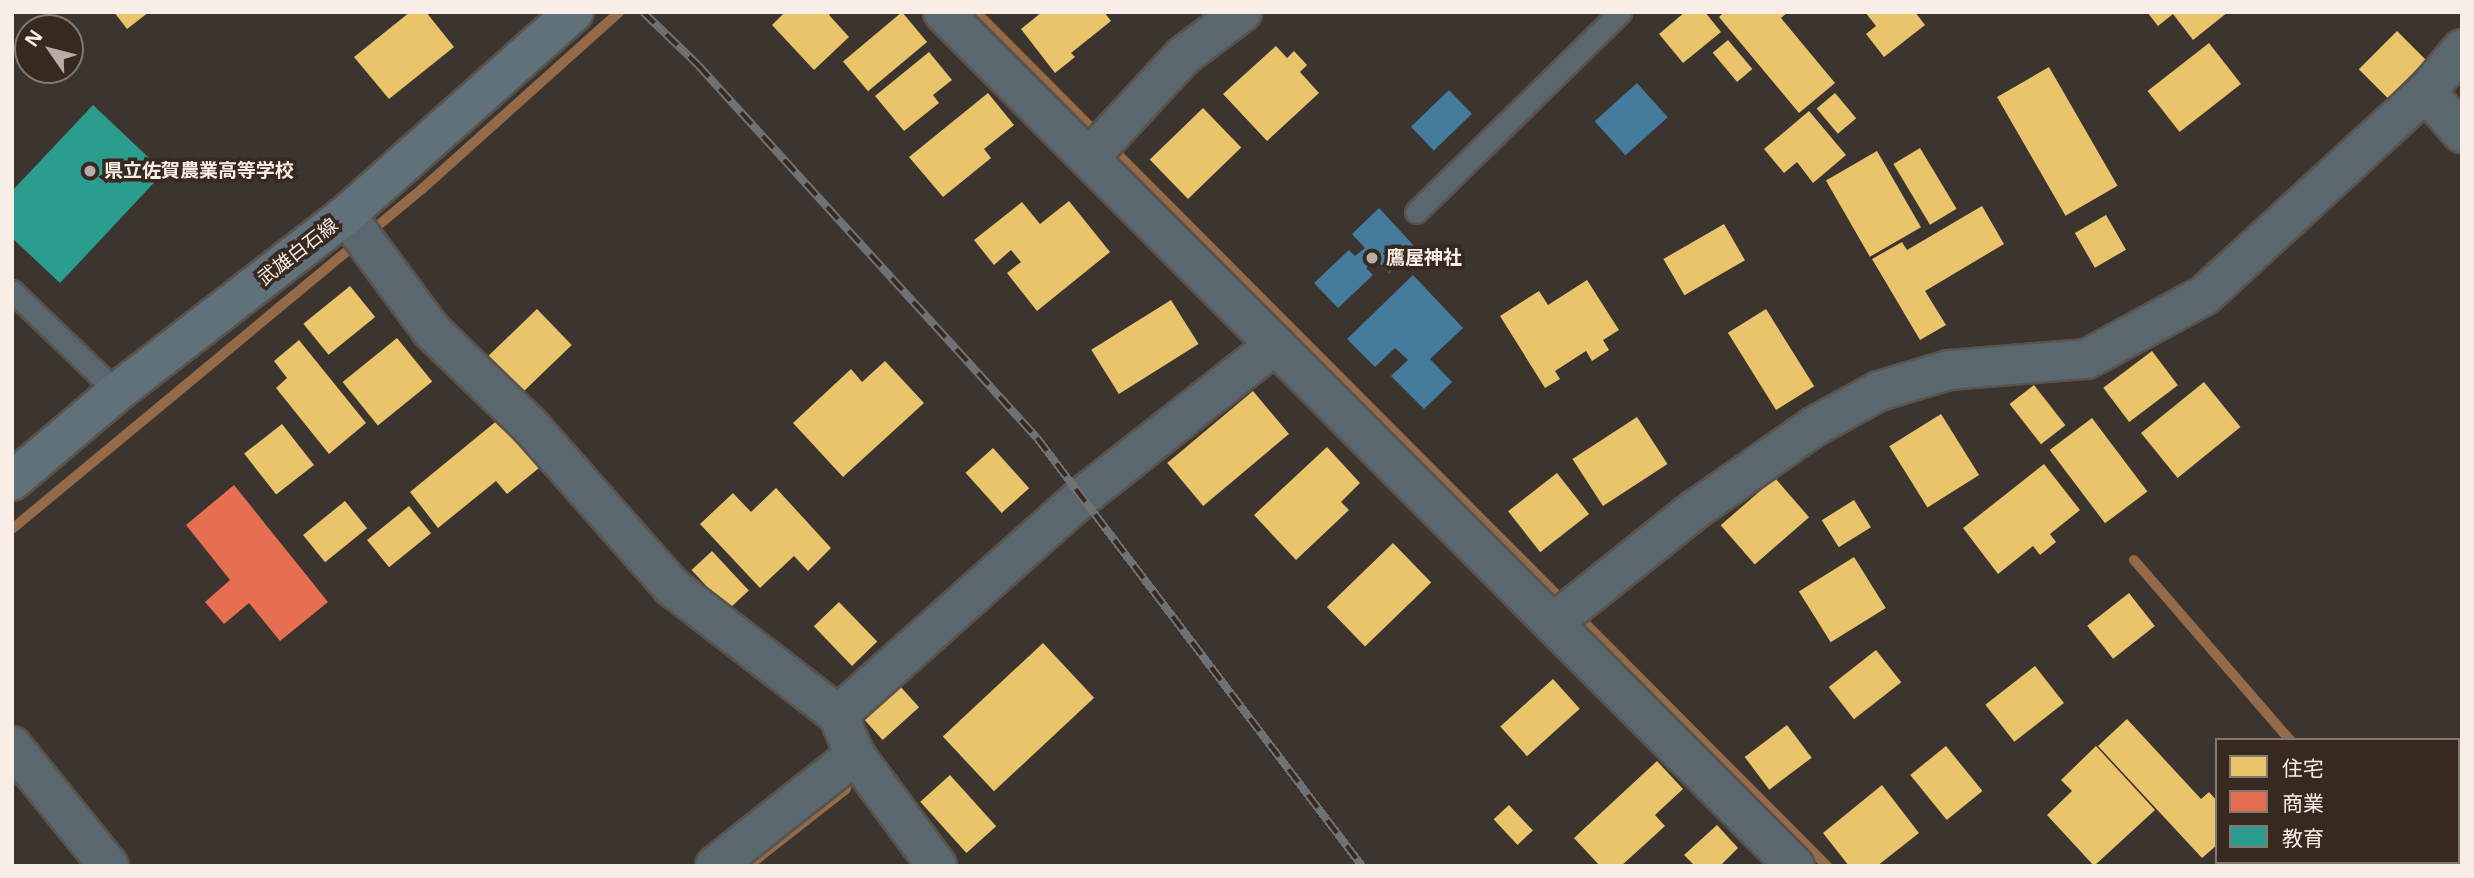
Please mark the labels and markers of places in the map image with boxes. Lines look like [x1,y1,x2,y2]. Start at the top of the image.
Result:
place label: 県立佐賀農業高等学校 [104,160,294,182]
marker: 県立佐賀農業高等学校 [82,163,98,179]
place label: 鷹屋神社 [1386,247,1462,269]
marker: 鷹屋神社 [1364,250,1380,266]

